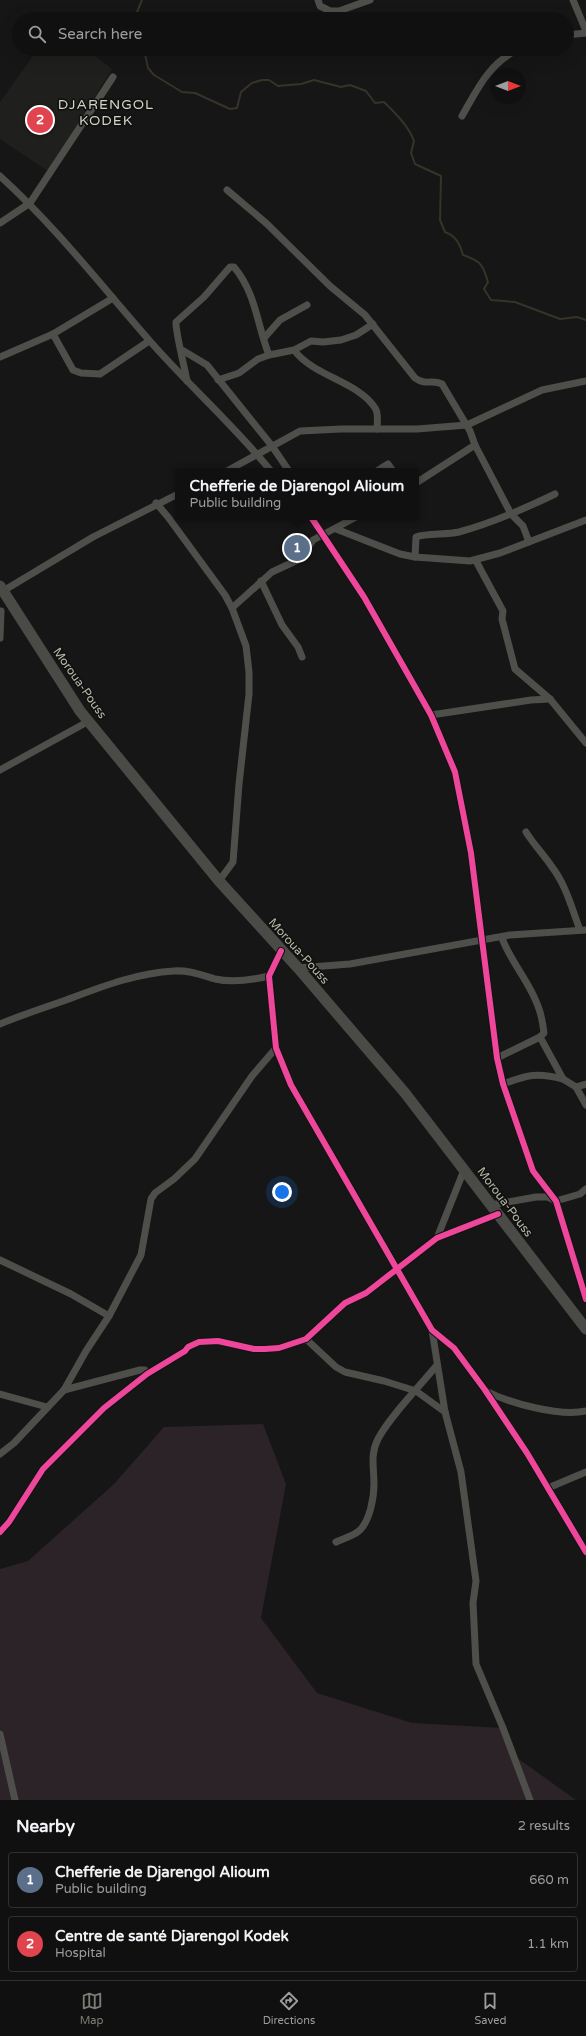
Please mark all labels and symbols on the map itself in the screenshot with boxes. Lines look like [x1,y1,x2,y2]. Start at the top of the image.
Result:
north arrow [490,68,526,104]
district label: DJARENGOL KODEK [58,96,154,129]
pin: 2 [27,105,53,135]
pin: 1 [284,533,310,563]
street label: Moroua-Pouss [50,645,110,721]
street label: Moroua-Pouss [266,915,332,987]
street label: Moroua-Pouss [474,1164,536,1240]
your location [272,1182,292,1202]

